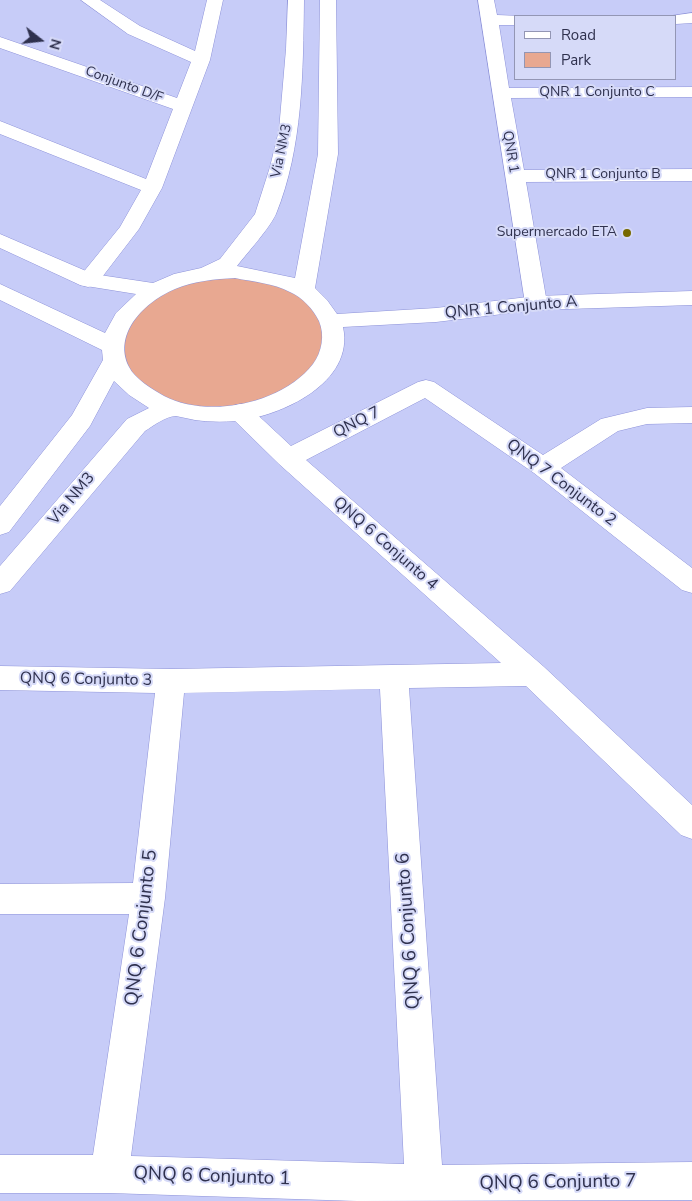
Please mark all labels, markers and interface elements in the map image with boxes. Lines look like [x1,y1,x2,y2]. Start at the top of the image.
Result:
north arrow [15,15,65,65]
legend [514,15,677,80]
text: Road [561,25,596,45]
text: N [44,37,65,52]
text: Park [561,50,591,70]
street label: Conjunto D/F [83,63,165,107]
street label: QNR 1 Conjunto C [539,85,655,101]
street label: Via NM3 [268,123,296,179]
street label: QNR 1 [498,130,522,174]
street label: QNR 1 Conjunto B [545,167,661,183]
place label: Supermercado ETA [497,225,617,241]
marker: Supermercado ETA [621,227,633,239]
street label: QNR 1 Conjunto A [444,293,578,323]
street label: QNQ 7 [330,403,384,443]
street label: QNQ 7 Conjunto 2 [502,436,620,530]
street label: Via NM3 [45,469,99,529]
street label: QNQ 6 Conjunto 4 [329,493,441,595]
street label: QNQ 6 Conjunto 3 [20,669,152,691]
street label: QNQ 6 Conjunto 5 [121,849,163,1007]
street label: QNQ 6 Conjunto 6 [392,852,426,1010]
street label: QNQ 6 Conjunto 1 [133,1163,291,1191]
street label: QNQ 6 Conjunto 7 [479,1170,637,1196]

